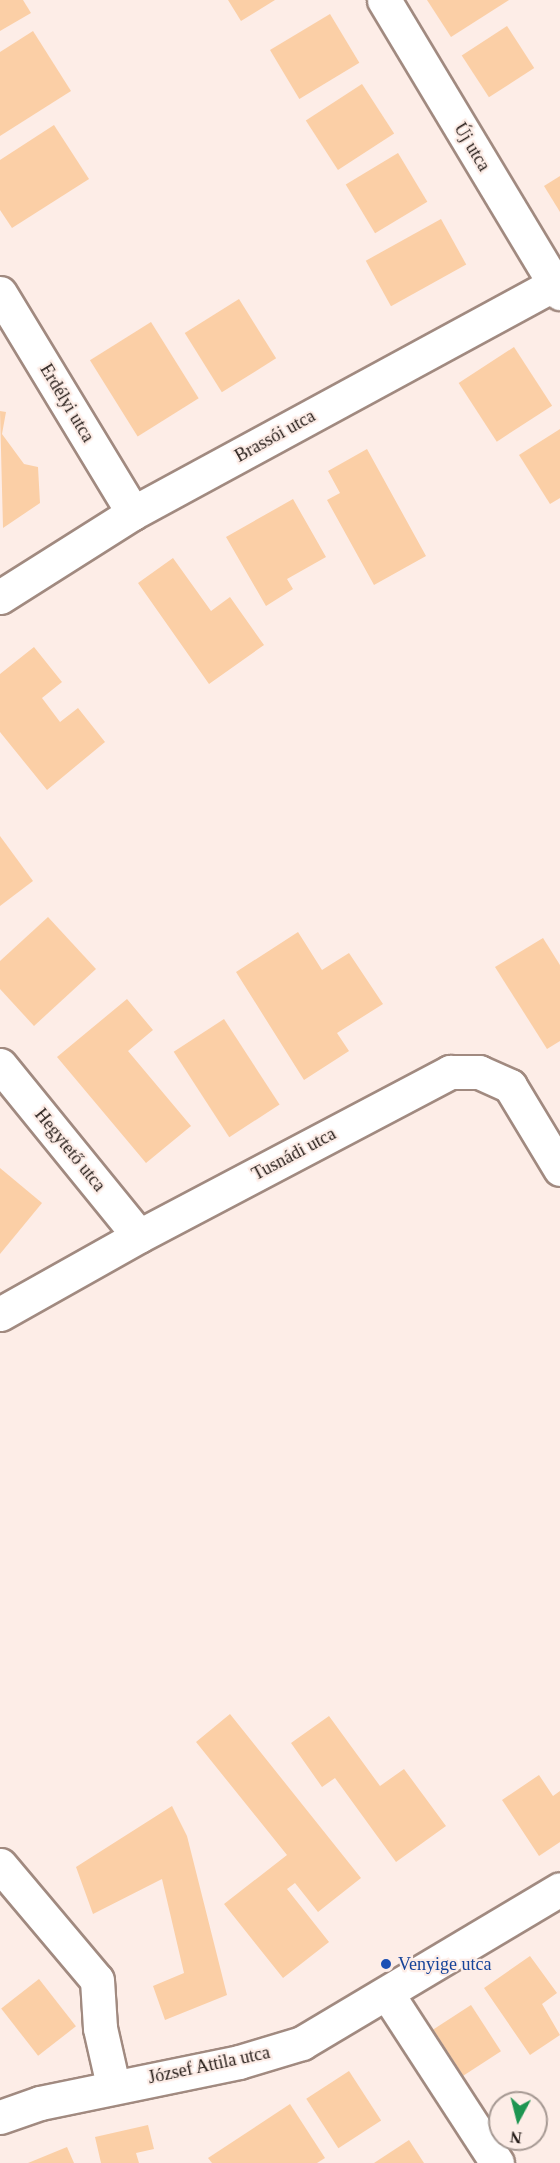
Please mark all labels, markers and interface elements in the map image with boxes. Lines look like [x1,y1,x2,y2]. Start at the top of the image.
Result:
street label: Új utca [449,119,495,175]
street label: Erdélyi utca [35,360,99,446]
street label: Brassói utca [231,405,319,467]
street label: Hegytető utca [30,1104,110,1196]
street label: Tusnádi utca [248,1123,340,1185]
place label: Venyige utca [398,1953,491,1975]
marker: Venyige utca [379,1957,393,1971]
street label: József Attila utca [146,2041,272,2089]
north arrow [488,2091,548,2151]
text: N [509,2128,523,2147]

